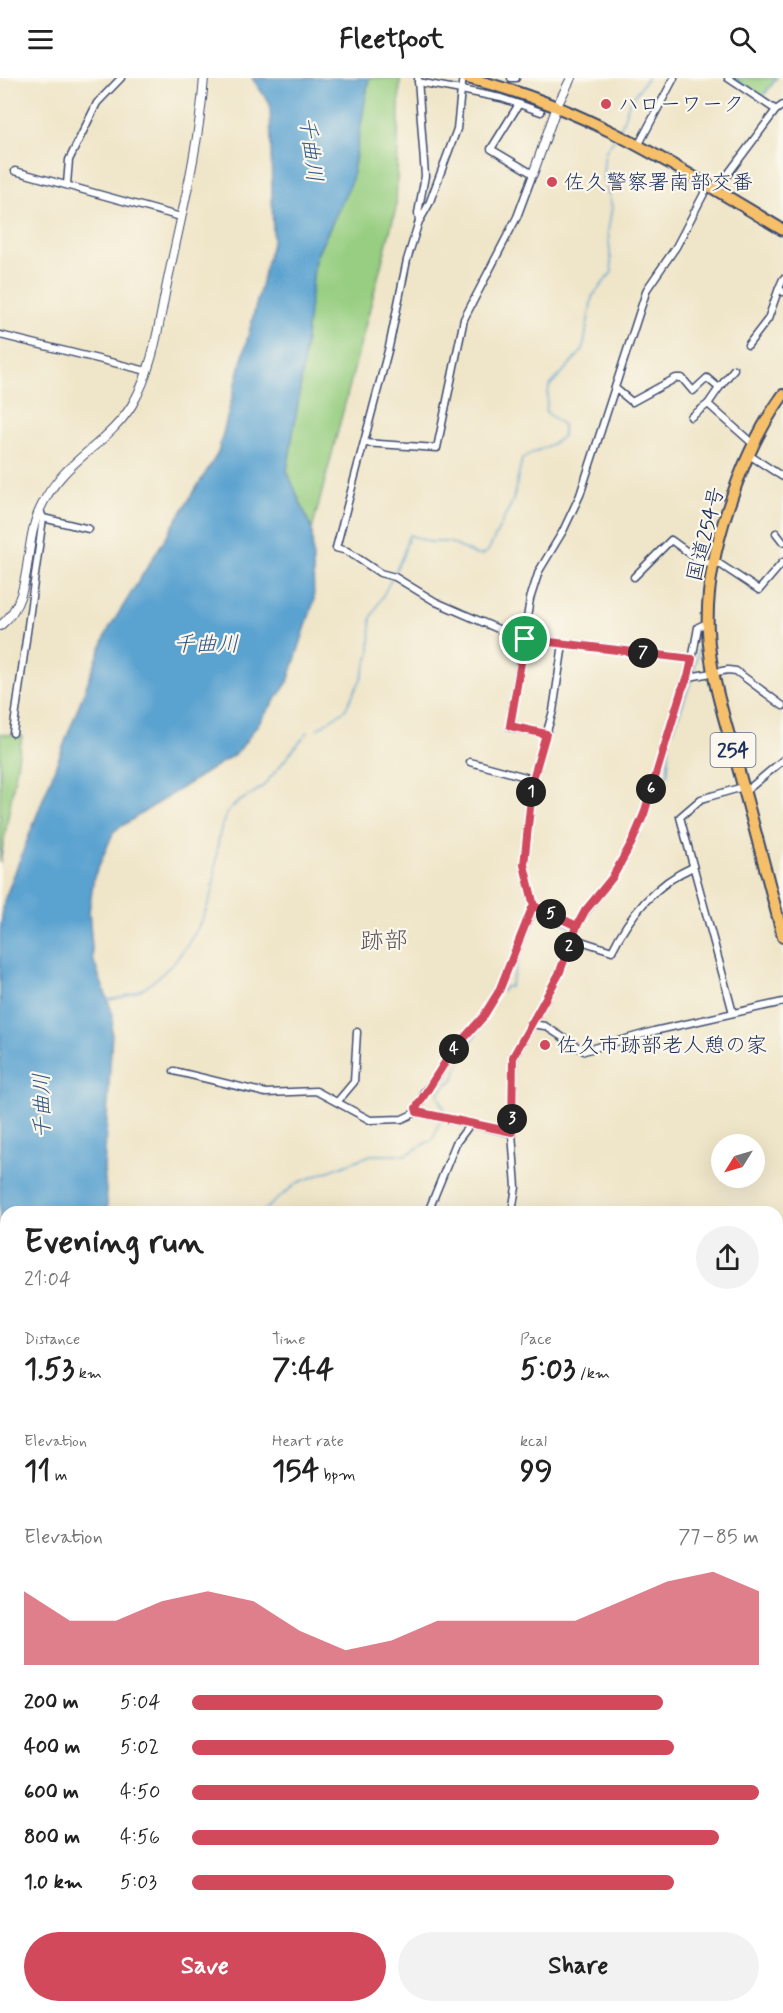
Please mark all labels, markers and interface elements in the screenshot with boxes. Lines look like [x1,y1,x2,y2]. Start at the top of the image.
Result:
text: Fleetfoot [339,22,444,57]
icon: menu [24,23,57,56]
icon: search [726,23,759,56]
place label: ハローワーク [618,91,744,119]
marker: ハローワーク [599,97,613,111]
water label: 千曲川 [292,115,328,184]
place label: 佐久警察署南部交番 [564,169,753,197]
marker: 佐久警察署南部交番 [545,175,559,189]
street label: 国道254号 [681,484,731,585]
pin [499,613,550,664]
icon: arrive [508,622,541,655]
water label: 千曲川 [173,631,239,659]
pin: 7 [628,638,658,668]
text: 7 [638,642,648,663]
road number: 254 [710,733,756,767]
pin: 6 [636,774,666,804]
pin: 1 [516,777,546,807]
text: 6 [647,778,655,799]
text: 1 [527,781,535,802]
pin: 5 [536,899,566,929]
text: 5 [546,903,556,924]
district label: 跡部 [360,926,408,957]
pin: 2 [554,932,584,962]
text: 2 [565,936,573,957]
place label: 佐久市跡部老人憩の家 [557,1032,767,1060]
pin: 4 [439,1034,469,1064]
text: 4 [449,1038,459,1059]
marker: 佐久市跡部老人憩の家 [538,1038,552,1052]
water label: 千曲川 [28,1073,58,1139]
pin: 3 [497,1104,527,1134]
text: 3 [508,1108,516,1129]
north arrow [711,1134,765,1188]
map controls [711,1134,765,1188]
text: Evening run [24,1221,204,1265]
button: share [696,1226,759,1289]
text: 21:04 [24,1266,71,1293]
text: Distance [24,1329,80,1350]
text: Time [272,1329,306,1350]
text: Pace [520,1329,552,1350]
text: 1.53 [24,1350,74,1389]
text: 7:44 [272,1350,334,1389]
text: 5:03 [520,1350,575,1389]
text: km [74,1363,102,1384]
text: /km [575,1363,610,1384]
text: Elevation [24,1431,87,1452]
text: Heart rate [272,1431,344,1452]
text: kcal [520,1431,547,1452]
text: 11 [24,1452,50,1491]
text: 154 [272,1452,319,1491]
text: 99 [520,1452,553,1491]
text: m [50,1465,67,1486]
text: bpm [319,1465,356,1486]
text: Elevation [24,1524,103,1551]
text: 77–85 m [678,1524,759,1551]
text: 200 m [24,1689,79,1716]
text: 5:04 [120,1689,161,1716]
text: 400 m [24,1734,80,1761]
text: 5:02 [120,1734,159,1761]
text: 600 m [24,1779,79,1806]
text: 4:50 [120,1779,160,1806]
text: 800 m [24,1824,80,1851]
text: 4:56 [120,1824,160,1851]
text: 1.0 km [24,1869,83,1896]
text: 5:03 [120,1869,157,1896]
button: Save [24,1932,386,2001]
button: Share [398,1932,759,2001]

